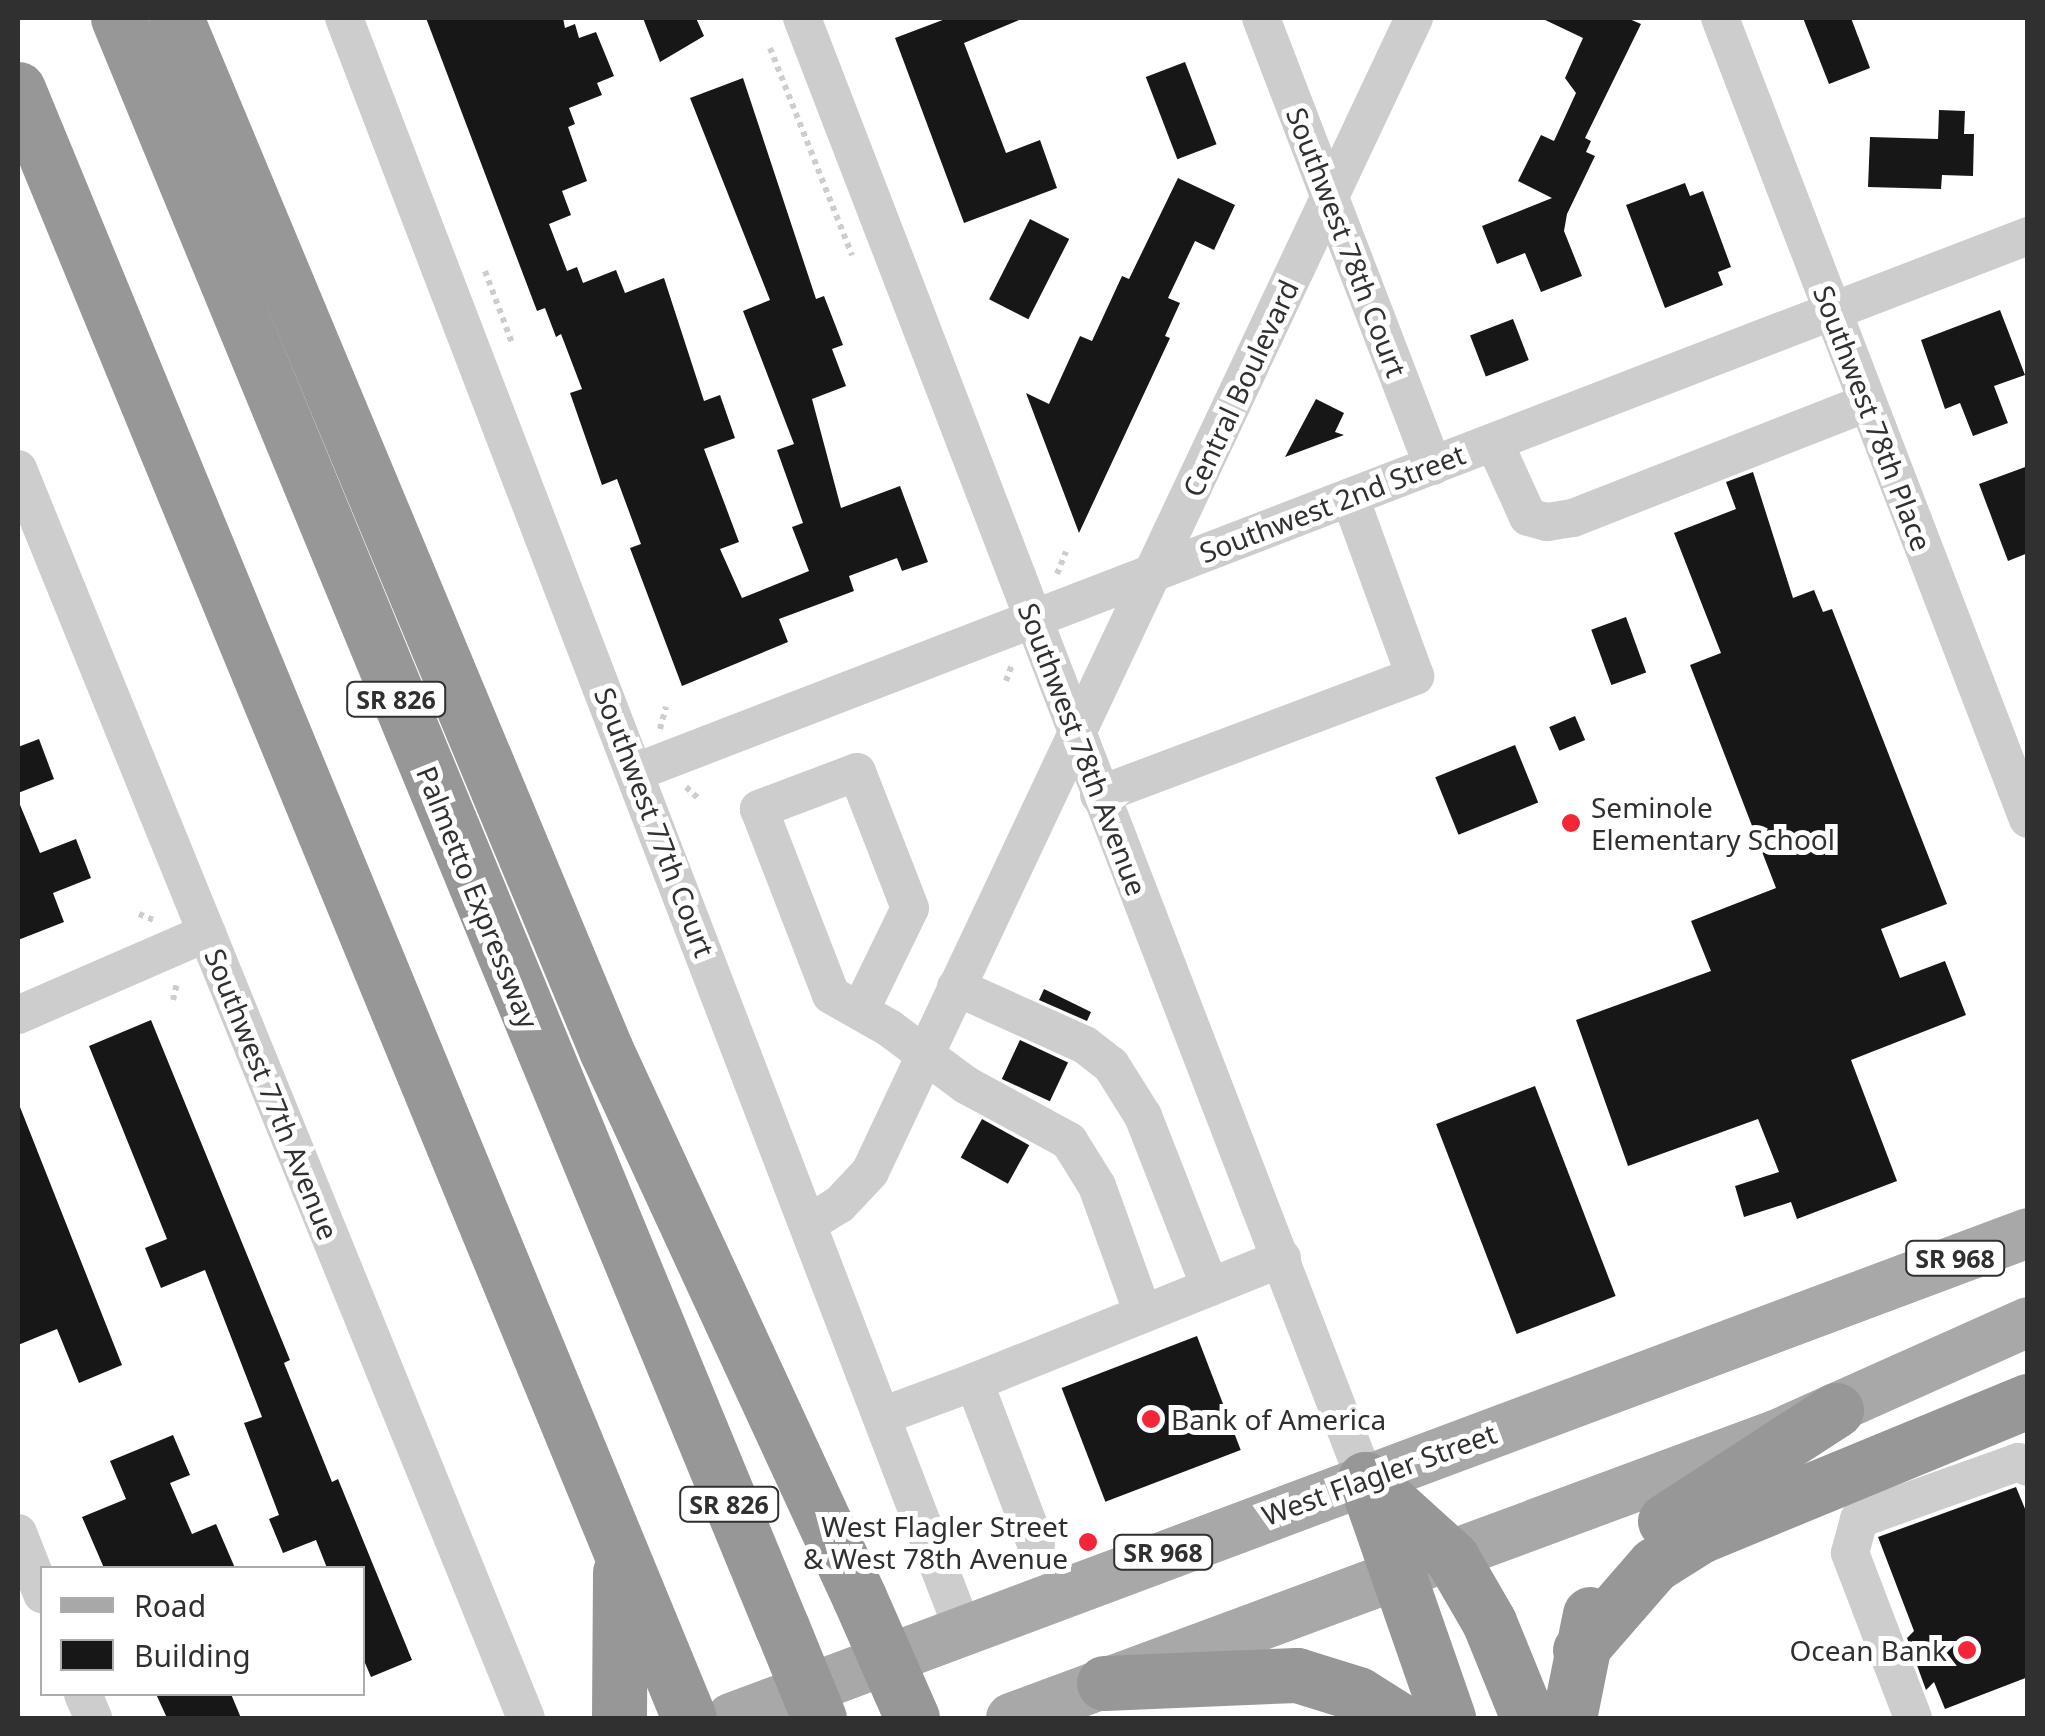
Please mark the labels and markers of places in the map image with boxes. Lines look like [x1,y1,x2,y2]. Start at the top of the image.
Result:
place label: Seminole Elementary School [1591,790,1835,856]
marker: Seminole Elementary School [1560,812,1582,834]
place label: Bank of America [1171,1402,1386,1436]
marker: Bank of America [1140,1408,1162,1430]
place label: West Flagler Street & West 78th Avenue [803,1509,1068,1575]
marker: West Flagler Street & West 78th Avenue [1077,1531,1099,1553]
place label: Ocean Bank [1789,1633,1947,1667]
marker: Ocean Bank [1956,1639,1978,1661]

